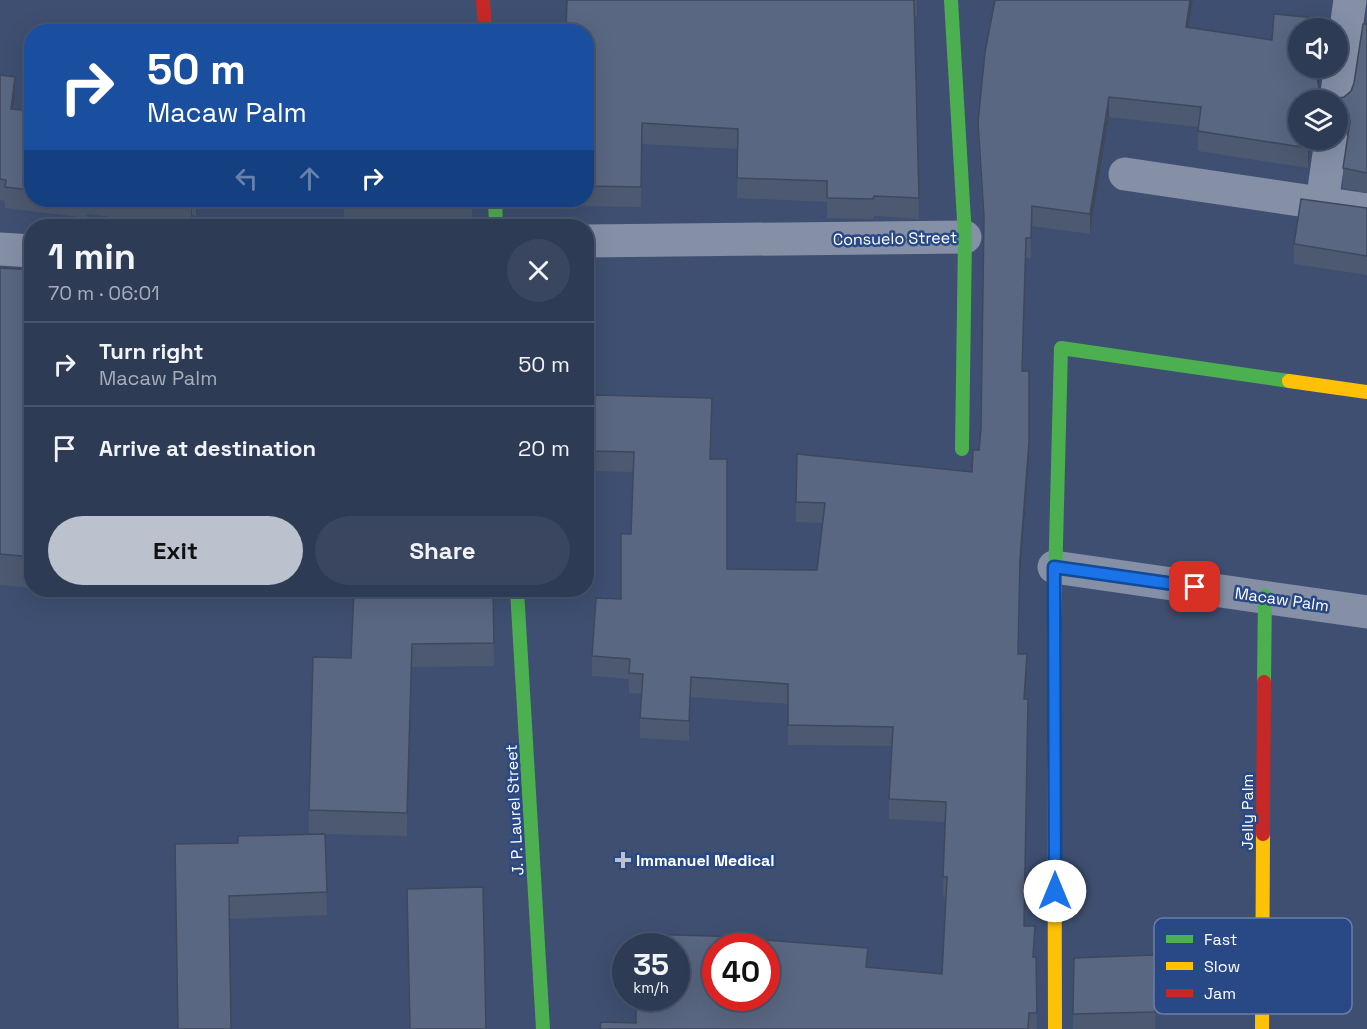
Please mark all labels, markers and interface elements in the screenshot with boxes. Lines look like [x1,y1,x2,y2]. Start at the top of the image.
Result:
map controls [1288,18,1348,150]
button: sound [1288,18,1348,78]
text: 50 m [147,43,246,96]
icon: right [48,48,126,126]
button: layers [1288,90,1348,150]
text: Macaw Palm [147,95,307,130]
icon: left [230,162,263,195]
icon: ahead [293,162,326,195]
icon: right [356,162,389,195]
street label: Consuelo Street [833,227,957,250]
text: 1 min [48,234,136,280]
button: close [507,239,570,302]
text: 70 m · 06:01 [48,280,160,306]
text: Turn right [99,337,204,365]
icon: right [48,348,81,381]
text: 50 m [518,350,570,378]
text: Macaw Palm [99,365,217,391]
icon: arrive [48,432,81,465]
text: Arrive at destination [99,434,316,462]
text: 20 m [518,434,570,462]
button: Exit [48,516,303,585]
button: Share [315,516,570,585]
pin [1169,561,1220,612]
icon: arrive [1178,570,1211,603]
street label: Macaw Palm [1234,583,1330,616]
street label: J. P. Laurel Street [501,744,528,876]
street label: Jelly Palm [1237,774,1258,850]
place label: Immanuel Medical [636,850,775,871]
marker: Immanuel Medical [614,851,632,869]
position arrow [1023,859,1087,923]
legend [1154,918,1352,1014]
text: Fast [1204,929,1237,950]
speed limit sign: 40 [702,933,780,1011]
text: 35 [633,945,669,984]
text: Slow [1204,956,1240,977]
text: km/h [633,978,669,997]
text: Jam [1204,983,1236,1004]

